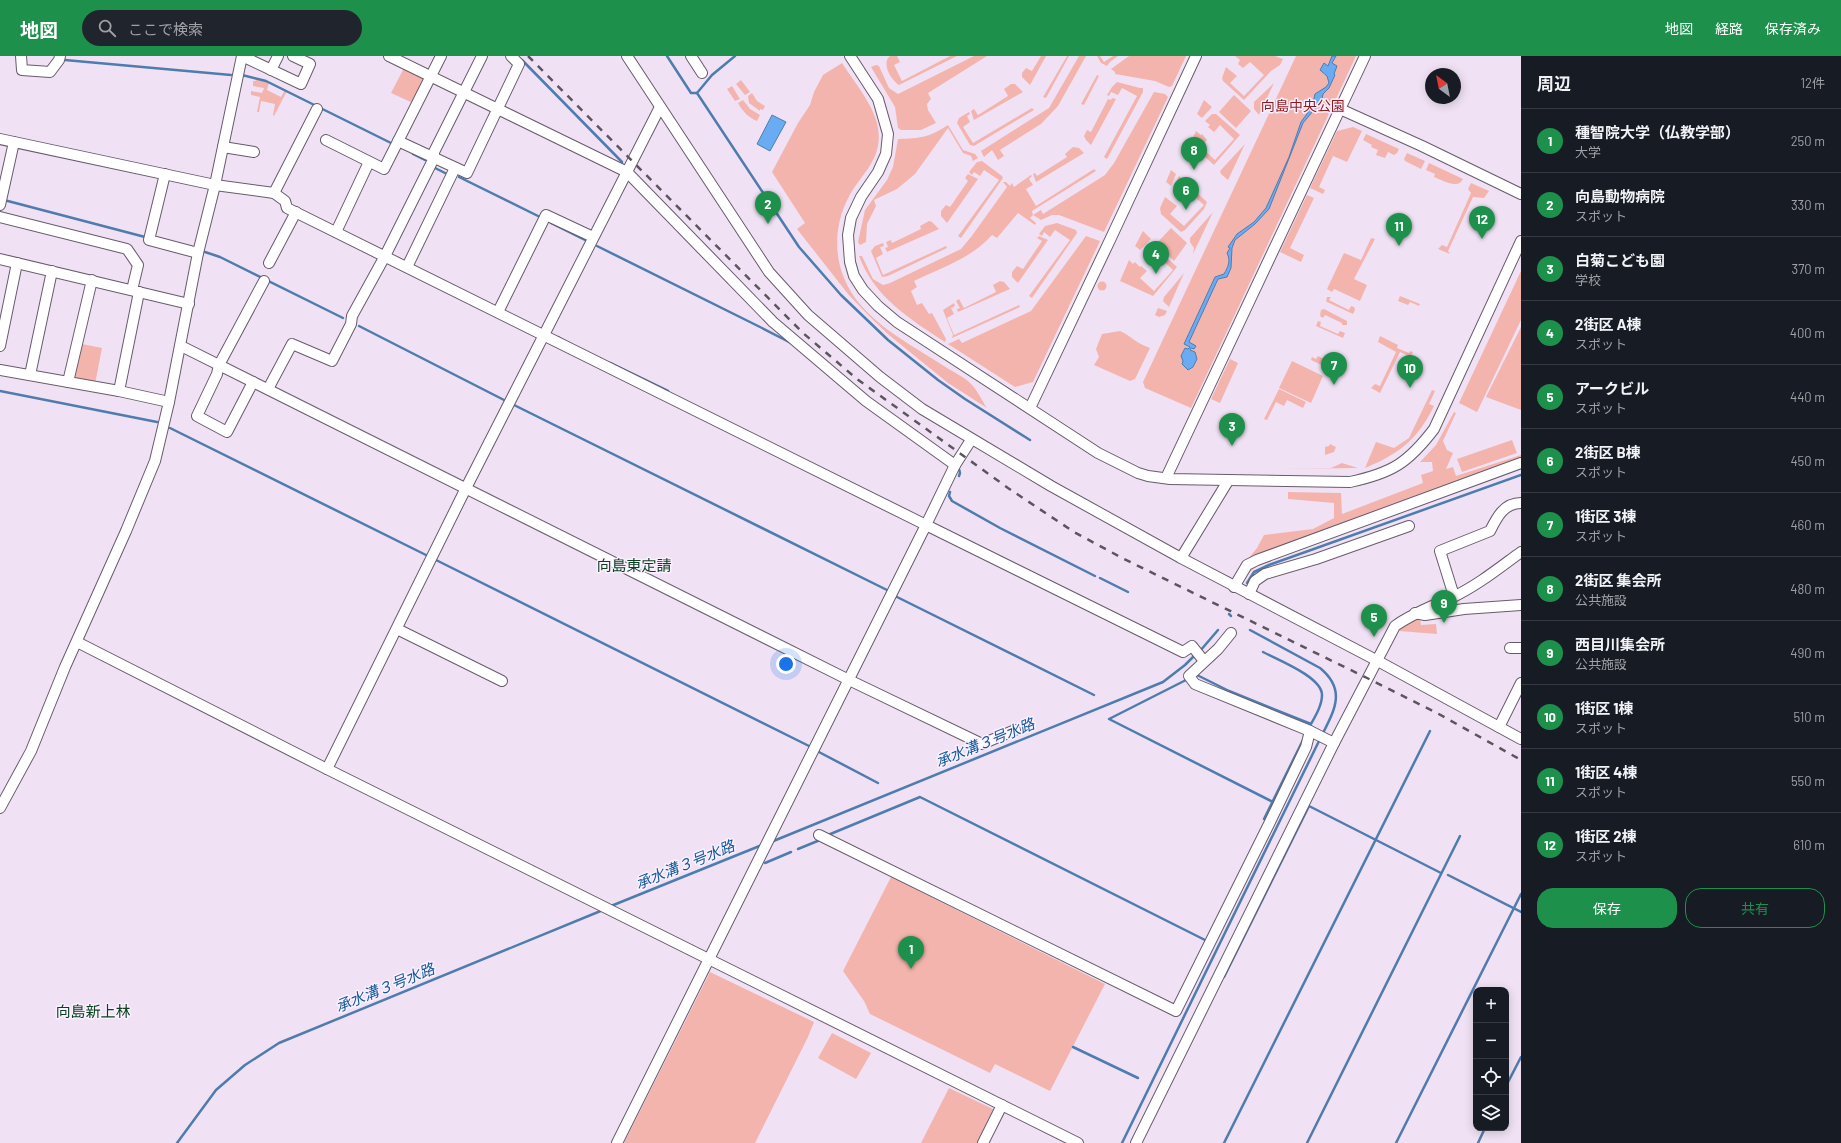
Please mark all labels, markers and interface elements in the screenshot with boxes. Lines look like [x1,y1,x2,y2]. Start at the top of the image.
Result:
search box [82,10,362,46]
icon: search [96,17,118,39]
text: 地図 [20,18,58,41]
text: ここで検索 [128,20,203,38]
text: 地図 [1665,20,1693,37]
text: 経路 [1715,20,1743,37]
text: 保存済み [1765,20,1821,37]
north arrow [1425,68,1461,104]
text: 周辺 [1537,73,1571,93]
text: 12件 [1800,75,1825,91]
park label: 向島中央公園 [1261,97,1345,114]
text: 種智院大学（仏教学部） [1575,123,1740,141]
text: 1 [1548,133,1552,149]
text: 250 m [1791,133,1825,149]
pin: 8 [1181,137,1207,170]
text: 大学 [1575,144,1601,160]
pin: 6 [1173,177,1199,210]
text: 向島動物病院 [1575,187,1665,205]
pin: 2 [755,191,781,224]
text: 2 [1546,197,1554,213]
text: 330 m [1791,197,1825,213]
pin: 12 [1469,206,1495,239]
text: スポット [1575,208,1627,224]
pin: 11 [1386,213,1412,246]
pin: 4 [1143,241,1169,274]
text: 白菊こども園 [1575,251,1665,269]
text: 3 [1546,261,1554,277]
text: 370 m [1791,261,1825,277]
text: 学校 [1575,272,1601,288]
text: 2街区 A棟 [1575,315,1641,333]
text: 4 [1546,325,1554,341]
text: 400 m [1790,325,1825,341]
text: スポット [1575,336,1627,352]
pin: 7 [1321,352,1347,385]
pin: 10 [1397,355,1423,388]
text: アークビル [1575,379,1649,397]
text: 5 [1546,389,1554,405]
text: 440 m [1790,389,1825,405]
text: スポット [1575,400,1627,416]
pin: 3 [1219,413,1245,446]
text: 2街区 B棟 [1575,443,1641,461]
text: 6 [1547,453,1553,469]
text: 450 m [1790,453,1825,469]
text: スポット [1575,464,1627,480]
text: 1街区 3棟 [1575,507,1636,525]
text: 7 [1547,517,1553,533]
text: 460 m [1790,517,1825,533]
text: スポット [1575,528,1627,544]
district label: 向島東定請 [596,556,672,574]
text: 2街区 集会所 [1575,571,1661,589]
text: 8 [1546,581,1554,597]
text: 480 m [1790,581,1825,597]
pin: 9 [1431,590,1457,623]
text: 公共施設 [1575,592,1627,608]
pin: 5 [1361,604,1387,637]
text: 西目川集会所 [1575,635,1665,653]
text: 9 [1547,645,1553,661]
text: 490 m [1790,645,1825,661]
your location [776,654,796,674]
text: 公共施設 [1575,656,1627,672]
text: 1街区 1棟 [1575,699,1634,717]
text: 10 [1544,709,1556,725]
text: 510 m [1793,709,1825,725]
water label: 承水溝３号水路 [933,713,1039,770]
text: スポット [1575,720,1627,736]
text: 1街区 4棟 [1575,763,1637,781]
text: 11 [1545,773,1555,789]
text: 550 m [1791,773,1825,789]
text: スポット [1575,784,1627,800]
text: 1街区 2棟 [1575,827,1637,845]
water label: 承水溝３号水路 [633,835,739,892]
text: 12 [1544,837,1556,853]
text: 610 m [1793,837,1825,853]
text: スポット [1575,848,1627,864]
button: 保存 [1537,888,1677,928]
button: 共有 [1685,888,1825,928]
pin: 1 [898,936,924,969]
water label: 承水溝３号水路 [333,958,439,1015]
map controls [1473,987,1509,1131]
button: + [1473,987,1509,1023]
district label: 向島新上林 [55,1002,131,1020]
button: − [1473,1023,1509,1059]
button: locate [1473,1059,1509,1095]
button: layers [1473,1095,1509,1131]

